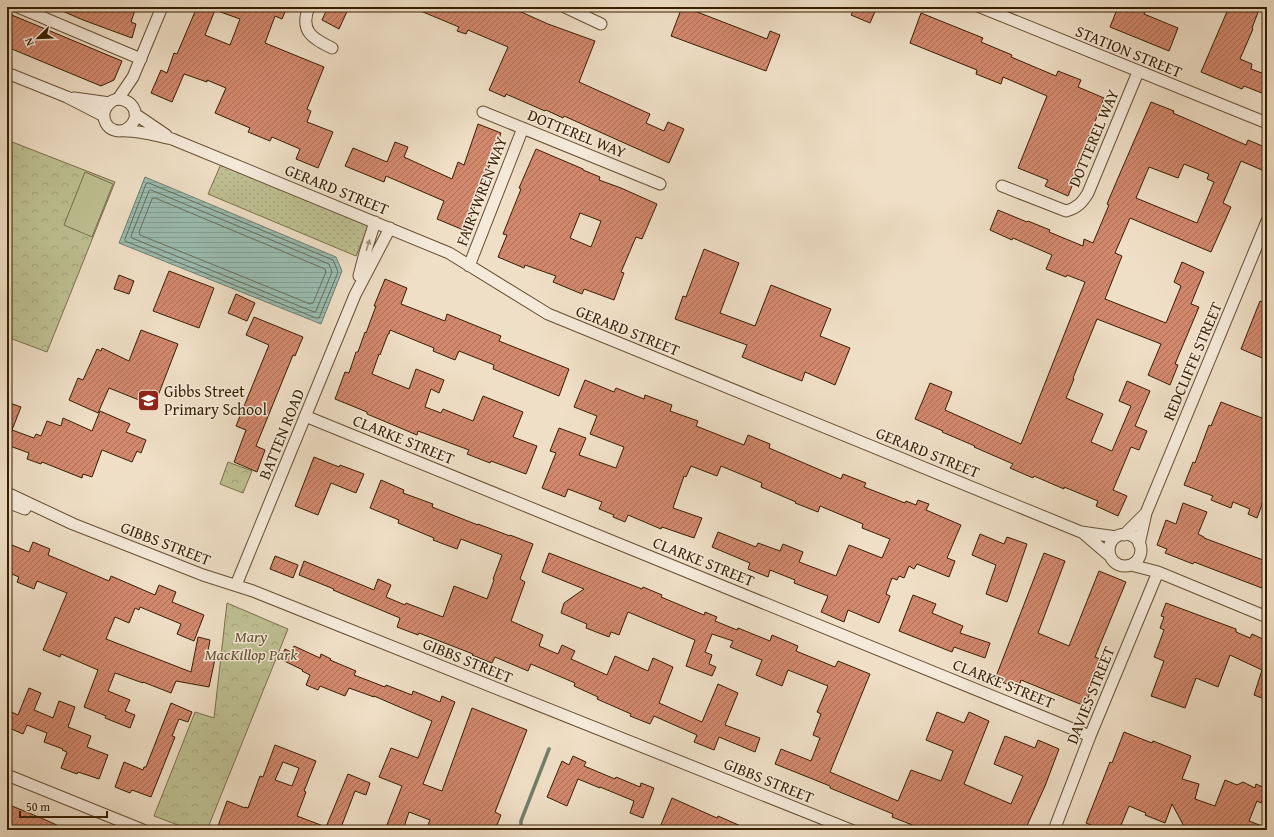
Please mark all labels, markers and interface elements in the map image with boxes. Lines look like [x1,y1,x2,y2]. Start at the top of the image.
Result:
north arrow [18,18,58,58]
street label: STATION STREET [1072,19,1186,83]
text: N [20,35,38,48]
street label: DOTTEREL WAY [1062,85,1125,191]
street label: DOTTEREL WAY [524,102,630,164]
street label: FAIRYWREN WAY [449,133,513,249]
street label: GERARD STREET [281,157,393,221]
one-way arrow [365,238,371,250]
street label: GERARD STREET [572,298,684,362]
street label: REDCLIFFE STREET [1156,298,1228,424]
place label: Gibbs Street Primary School [164,379,267,421]
street label: BATTEN ROAD [252,385,310,483]
school or university icon: Gibbs Street Primary School [136,387,162,413]
street label: CLARKE STREET [350,408,458,470]
street label: GERARD STREET [872,420,984,484]
street label: GIBBS STREET [117,515,215,571]
street label: CLARKE STREET [650,530,758,592]
park label: Mary MacKillop Park [205,624,298,666]
street label: GIBBS STREET [419,631,517,689]
street label: DAVIES STREET [1059,642,1121,748]
street label: CLARKE STREET [950,652,1058,714]
street label: GIBBS STREET [720,751,818,809]
scale bar [20,793,107,819]
text: 50 m [26,798,50,815]

